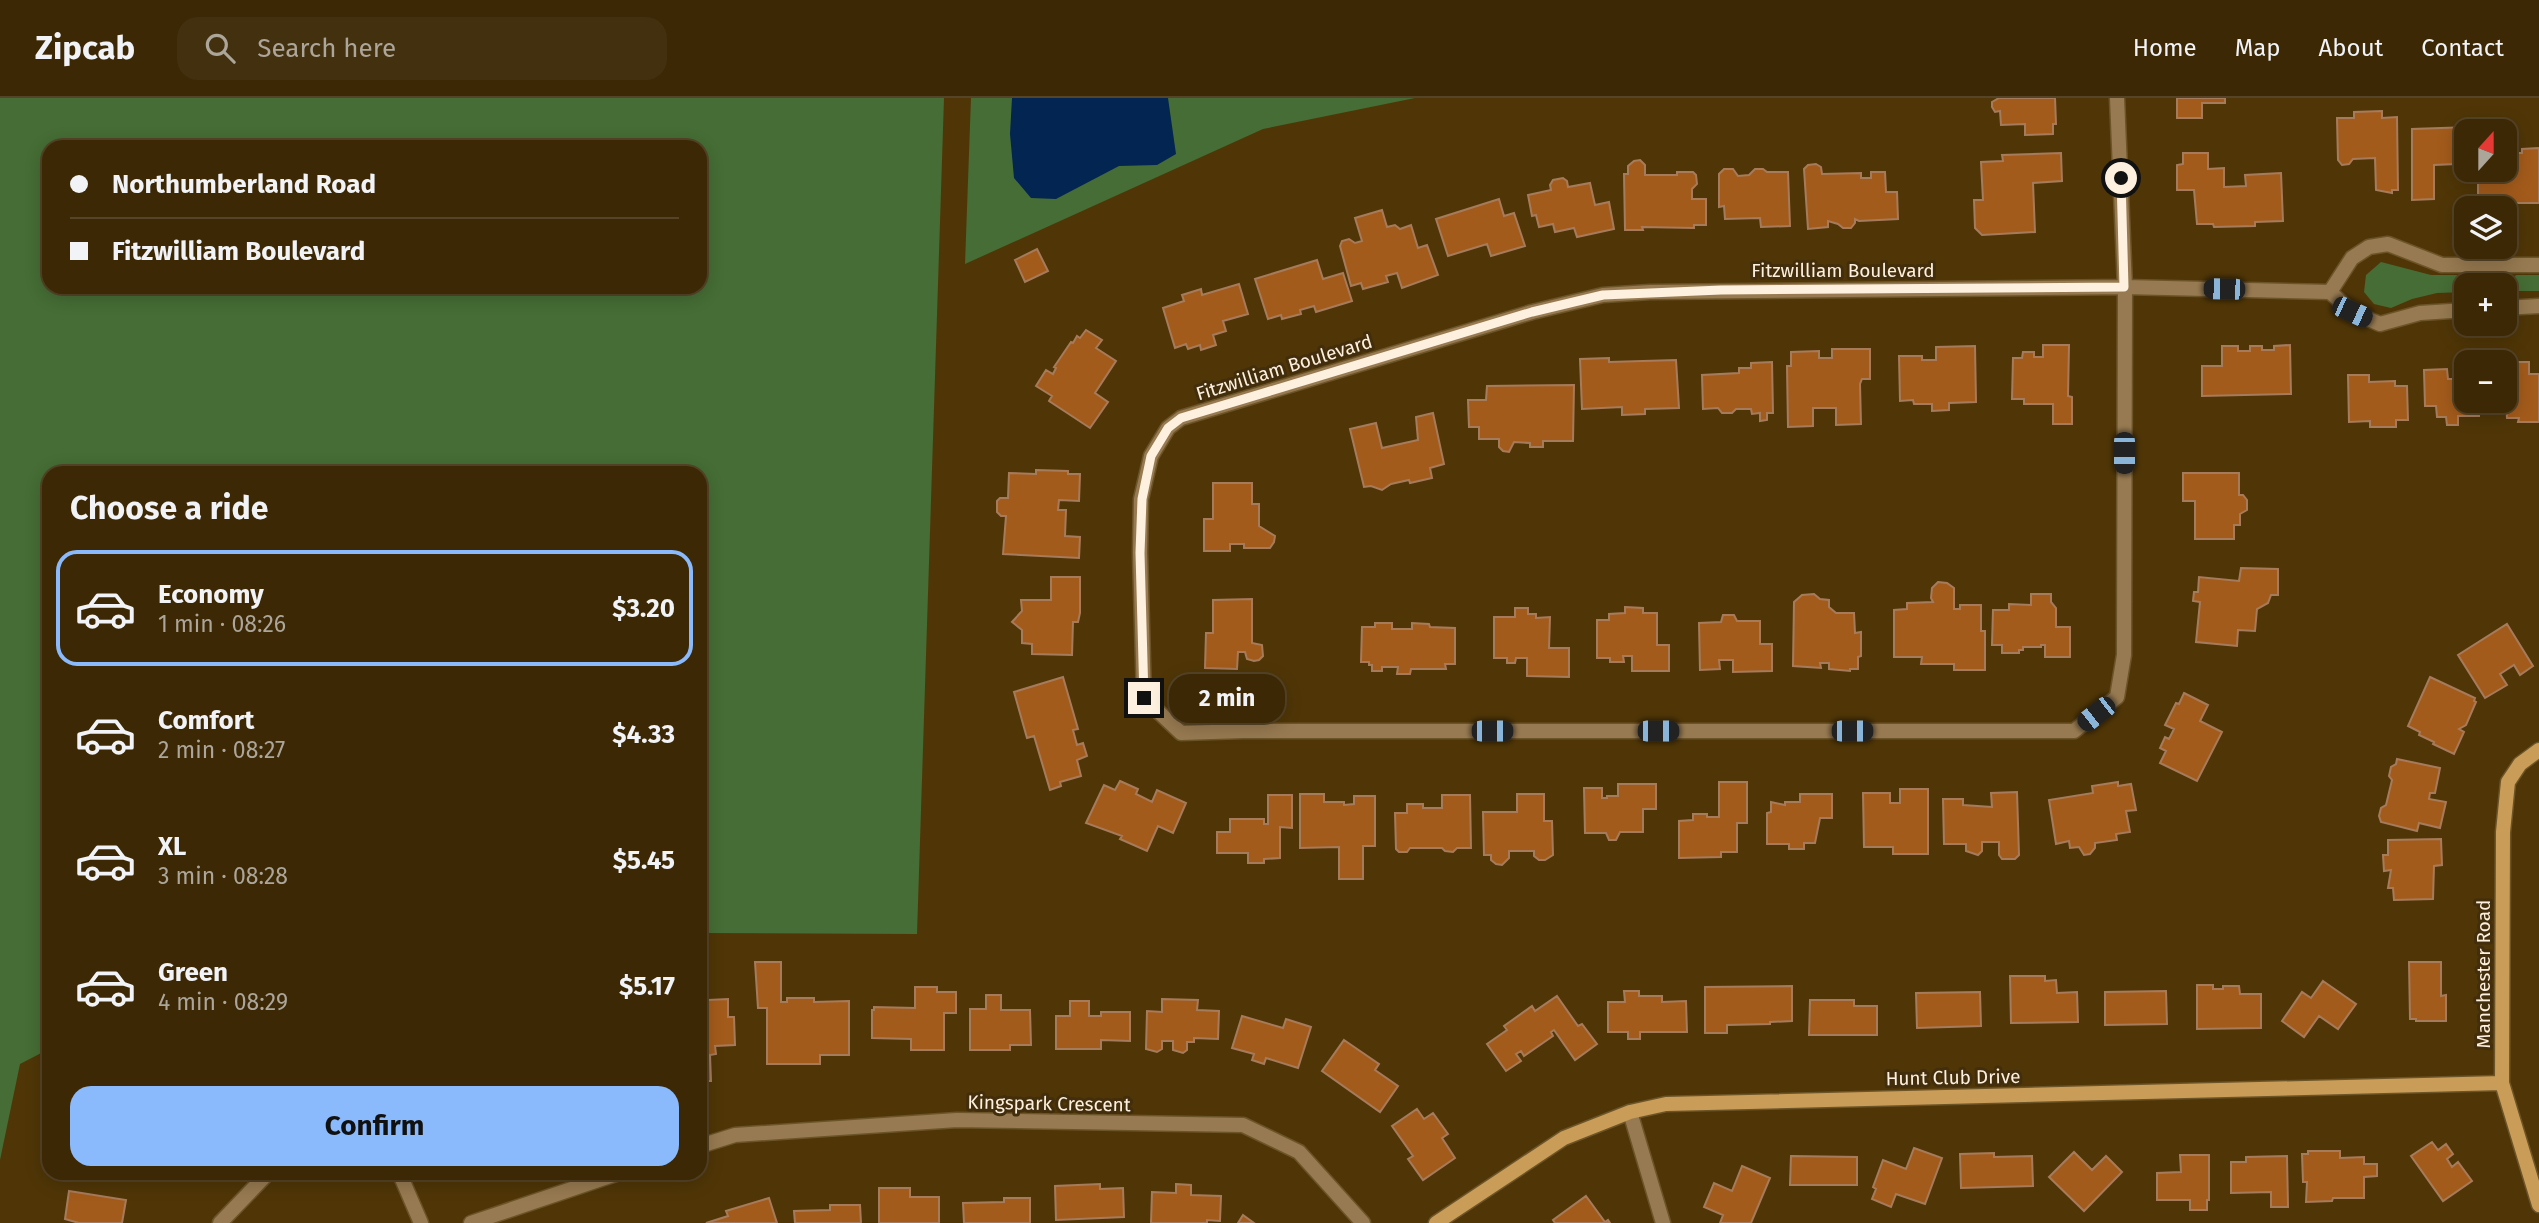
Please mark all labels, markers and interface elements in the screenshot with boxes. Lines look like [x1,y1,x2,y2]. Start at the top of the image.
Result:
search box [177,17,667,80]
text: Zipcab [35,28,135,68]
icon: search [201,29,239,67]
text: Search here [257,33,396,64]
text: Home [2133,34,2197,62]
text: Map [2235,34,2281,62]
text: About [2319,34,2383,62]
text: Contact [2421,34,2504,62]
north arrow [2454,119,2516,182]
map controls [2454,119,2517,413]
route start [2105,162,2137,194]
text: Northumberland Road [112,169,376,200]
button: layers [2454,196,2517,259]
text: Fitzwilliam Boulevard [112,236,365,267]
street label: Fitzwilliam Boulevard [1751,259,1935,282]
button: + [2454,273,2517,336]
car [2203,278,2246,300]
car [2329,294,2376,330]
street label: Fitzwilliam Boulevard [1193,330,1375,405]
button: − [2454,350,2517,413]
car [2114,432,2135,474]
text: Choose a ride [70,489,268,527]
icon: car [74,577,137,640]
text: Economy [158,579,264,610]
text: $3.20 [612,593,675,624]
text: 1 min · 08:26 [158,610,286,638]
callout: 2 min [1168,674,1284,722]
route end [1128,682,1160,714]
text: 2 min [1199,684,1255,712]
car [2073,693,2120,735]
icon: car [74,703,137,766]
text: Comfort [158,705,254,736]
text: $4.33 [612,719,675,750]
car [1472,721,1514,742]
car [1638,721,1680,742]
car [1832,721,1874,742]
text: 2 min · 08:27 [158,736,285,764]
icon: car [74,829,137,892]
text: XL [158,831,186,862]
text: $5.45 [613,845,675,876]
text: 3 min · 08:28 [158,862,288,890]
street label: Manchester Road [2472,900,2495,1048]
icon: car [74,955,137,1018]
text: Green [158,957,228,988]
text: $5.17 [619,971,675,1002]
text: 4 min · 08:29 [158,988,288,1016]
street label: Hunt Club Drive [1885,1065,2021,1090]
button: Confirm [70,1086,679,1166]
street label: Kingspark Crescent [967,1091,1131,1116]

